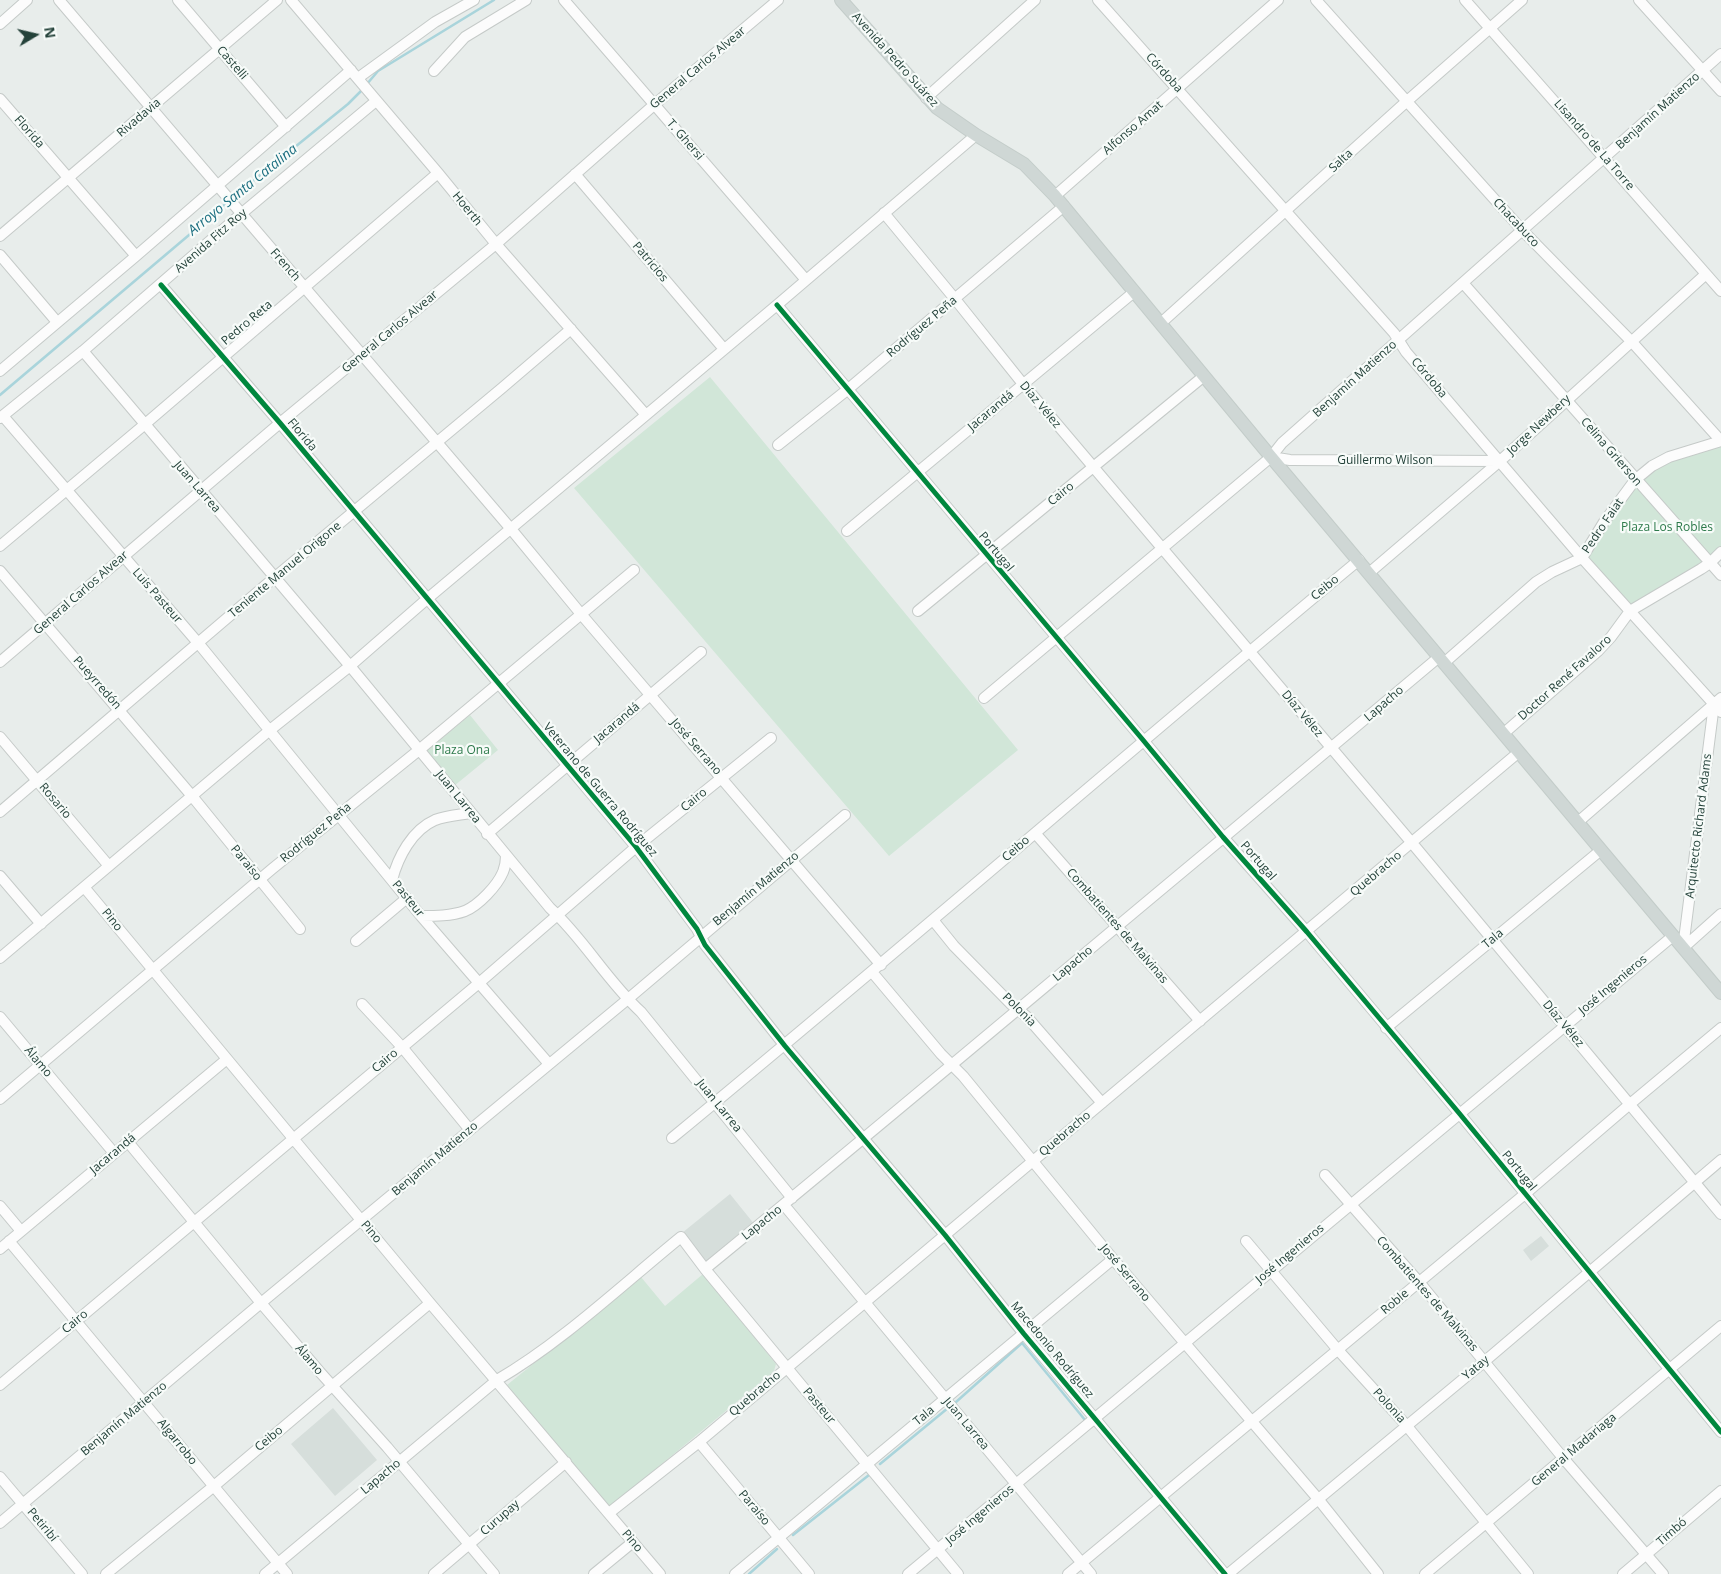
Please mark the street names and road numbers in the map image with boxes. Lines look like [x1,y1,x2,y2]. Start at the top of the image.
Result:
street label: Avenida Pedro Suárez [849,10,941,110]
street label: General Carlos Alvear [647,24,749,112]
street label: Castelli [213,43,251,83]
street label: Córdoba [1143,50,1185,96]
street label: Benjamín Matienzo [1613,70,1703,152]
street label: Rivadavia [114,96,164,140]
street label: Lisandro de La Torre [1551,97,1637,193]
street label: Alfonso Amat [1100,98,1166,158]
street label: Florida [11,113,47,151]
street label: T. Ghersi [663,117,707,163]
street label: Salta [1326,146,1356,176]
street label: Hoerth [449,189,485,229]
street label: Chacabuco [1490,196,1542,250]
street label: Avenida Fitz Roy [172,206,250,276]
street label: Patricios [629,239,671,285]
street label: French [267,246,303,284]
street label: General Carlos Alvear [339,288,441,376]
street label: Rodríguez Peña [884,293,960,361]
street label: Pedro Reta [219,298,275,348]
street label: Benjamín Matienzo [1310,338,1400,420]
street label: Córdoba [1408,355,1450,401]
street label: Díaz Vélez [1016,379,1064,431]
street label: Jacarandá [965,388,1017,434]
street label: Jorge Newbery [1504,392,1574,458]
street label: Celina Grierson [1577,415,1645,489]
street label: Florida [284,416,320,454]
street label: Guillermo Wilson [1337,454,1433,468]
street label: Juan Larrea [171,458,223,516]
street label: Cairo [1045,479,1077,509]
street label: Pedro Faiat [1579,496,1627,556]
street label: Teniente Manuel Origone [226,519,344,621]
street label: Portugal [975,529,1017,575]
street label: General Carlos Alvear [31,548,131,638]
street label: Luis Pasteur [129,565,185,627]
street label: Ceibo [1308,572,1342,604]
street label: Doctor René Favaloro [1515,632,1615,724]
street label: Pueyrredón [70,653,124,713]
street label: Lapacho [1361,683,1407,725]
street label: Díaz Vélez [1278,688,1326,740]
street label: Jacarandá [591,700,643,746]
street label: José Serrano [667,716,725,778]
street label: Veterano de Guerra Rodríguez [540,720,660,860]
street label: Arquitecto Richard Adams [1683,753,1715,899]
street label: Juan Larrea [432,768,484,826]
street label: Rosario [36,780,74,822]
street label: Cairo [678,785,710,815]
street label: Rodríguez Peña [278,800,354,866]
street label: Ceibo [999,833,1033,865]
street label: Portugal [1237,838,1279,884]
street label: Paraíso [227,842,265,884]
street label: Quebracho [1347,848,1405,900]
street label: Benjamín Matienzo [710,849,802,929]
street label: Combatientes de Malvinas [1063,866,1171,986]
street label: Pasteur [389,878,427,920]
street label: Pino [99,906,125,934]
street label: Tala [1480,926,1506,952]
street label: Lapacho [1050,943,1096,985]
street label: José Ingenieros [1576,952,1650,1018]
street label: Polonia [999,990,1039,1030]
street label: Díaz Vélez [1539,998,1587,1050]
street label: Álamo [21,1044,55,1080]
street label: Cairo [369,1046,401,1076]
street label: Juan Larrea [693,1077,745,1135]
street label: Quebracho [1036,1108,1094,1160]
street label: Benjamín Matienzo [389,1119,481,1199]
street label: Jacarandá [87,1131,139,1177]
street label: Portugal [1499,1148,1539,1194]
street label: Lapacho [739,1203,785,1243]
street label: Pino [358,1218,384,1246]
street label: José Ingenieros [1253,1221,1327,1287]
street label: Combatientes de Malvinas [1373,1234,1481,1354]
street label: José Serrano [1097,1241,1153,1305]
street label: Roble [1378,1286,1412,1318]
street label: Macedonio Rodríguez [1007,1299,1097,1401]
street label: Cairo [59,1307,91,1337]
street label: Álamo [292,1342,326,1378]
street label: Yatay [1460,1353,1492,1383]
street label: Quebracho [726,1368,784,1420]
street label: Benjamín Matienzo [78,1379,170,1459]
street label: Pasteur [800,1385,838,1427]
street label: Polonia [1370,1386,1408,1426]
street label: Juan Larrea [940,1395,992,1453]
street label: Tala [911,1403,937,1429]
street label: General Madariaga [1529,1410,1619,1490]
street label: Algarrobo [154,1416,200,1468]
street label: Ceibo [252,1423,286,1455]
street label: Lapacho [358,1456,404,1498]
street label: José Ingenieros [943,1482,1017,1548]
street label: Paraíso [735,1488,773,1528]
street label: Curupay [477,1497,523,1539]
street label: Petiribí [24,1505,60,1545]
street label: Timbó [1654,1515,1690,1549]
street label: Pino [619,1527,645,1555]

